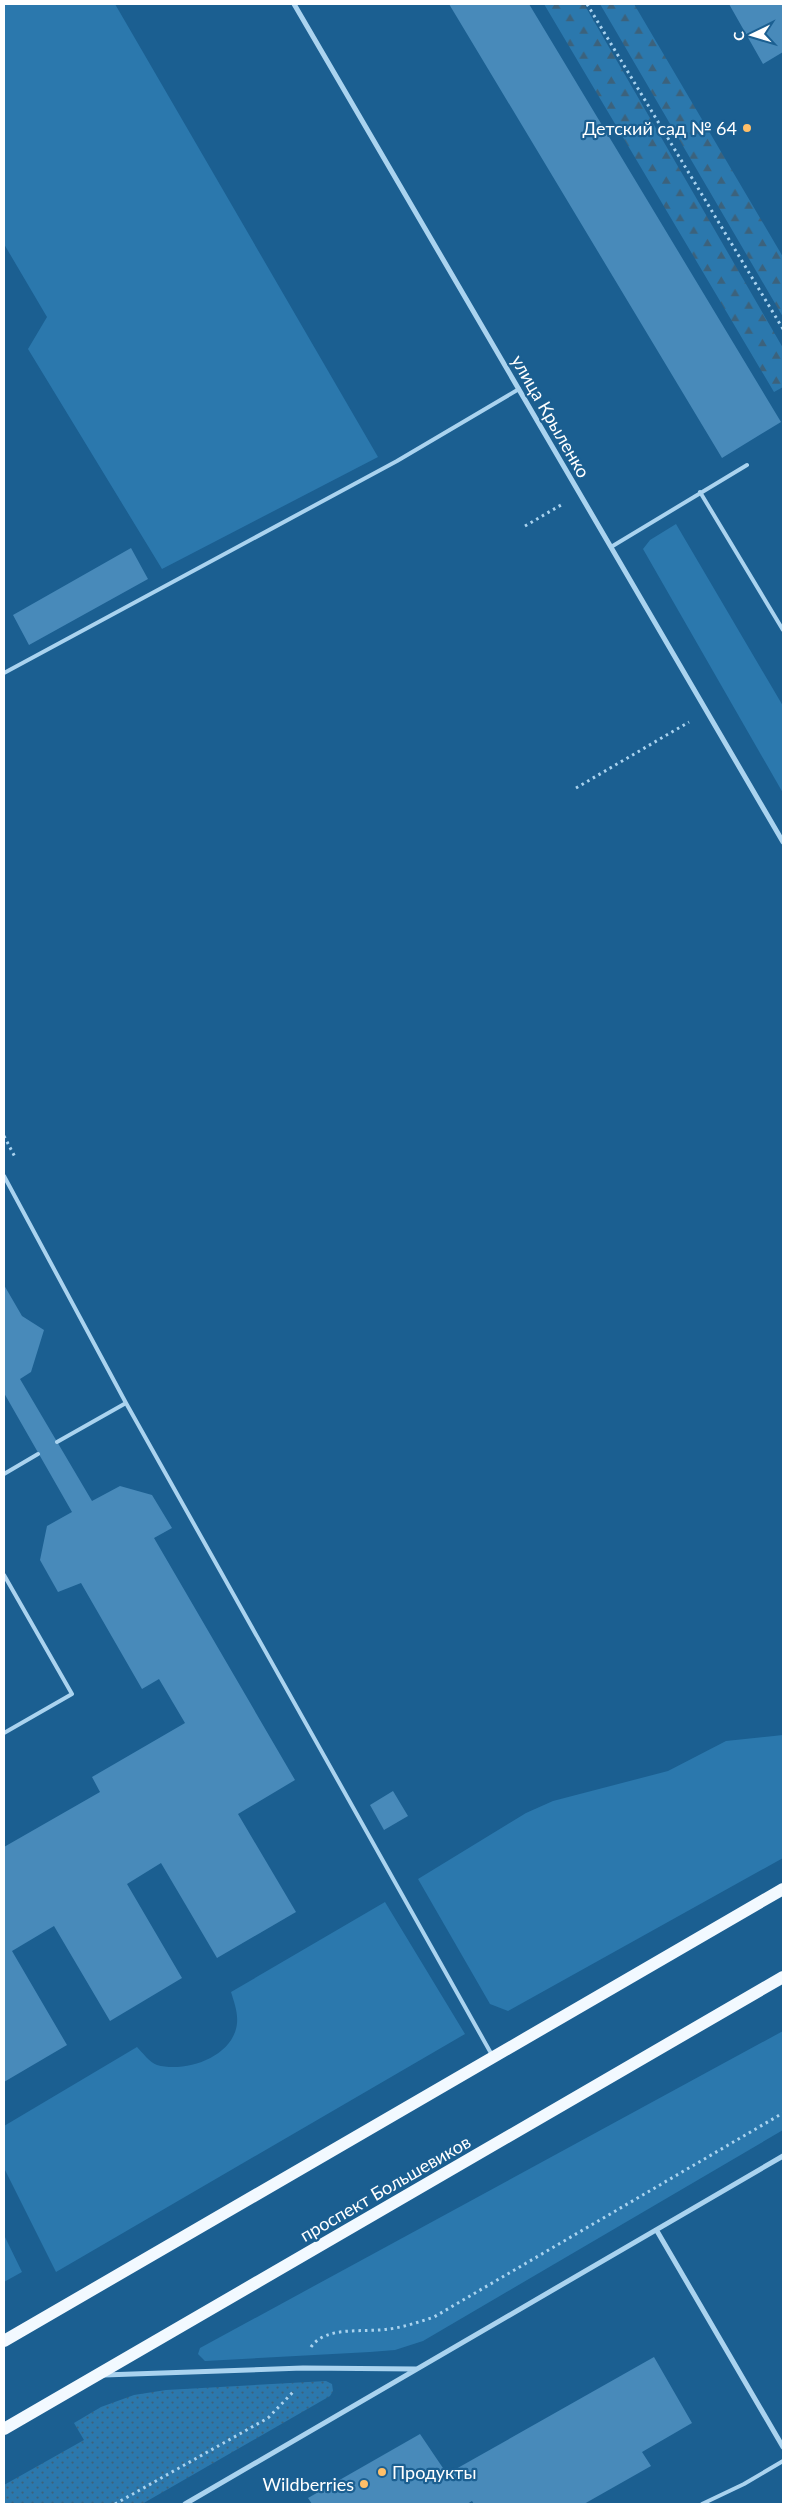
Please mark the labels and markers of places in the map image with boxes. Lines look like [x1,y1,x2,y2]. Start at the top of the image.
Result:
place label: Детский сад № 64 [582,117,737,139]
marker: Детский сад № 64 [741,122,753,134]
place label: Продукты [392,2461,476,2483]
marker: Продукты [376,2466,388,2478]
place label: Wildberries [262,2473,354,2495]
marker: Wildberries [358,2478,370,2490]

